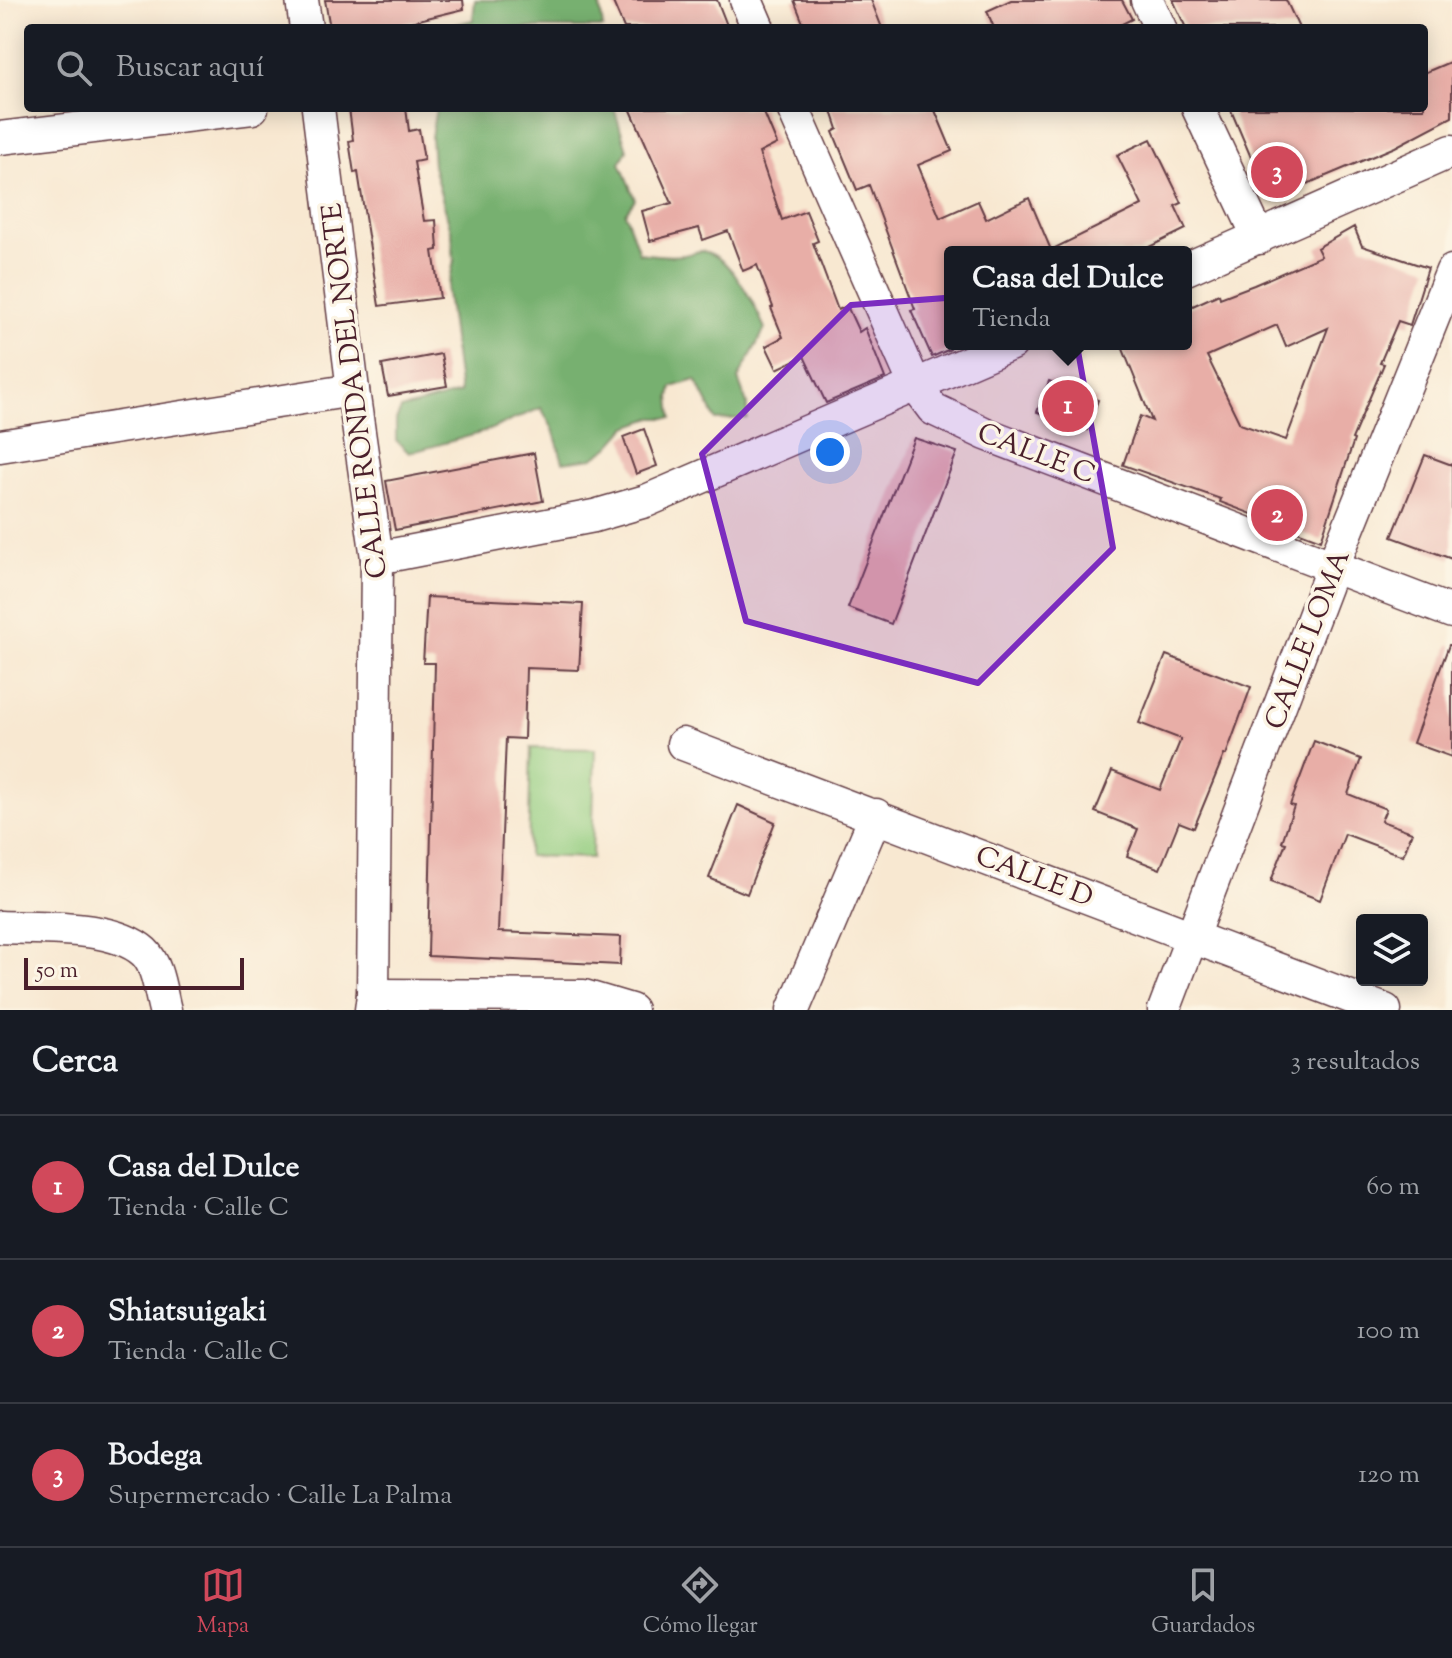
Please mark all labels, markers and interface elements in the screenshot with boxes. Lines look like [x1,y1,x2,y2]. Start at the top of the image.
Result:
search box [24,24,1428,112]
icon: search [52,46,96,90]
text: Buscar aquí [116,47,264,90]
pin: 3 [1251,142,1303,202]
street label: CALLE RONDA DEL NORTE [313,201,399,581]
popup [944,246,1192,350]
text: Casa del Dulce [972,258,1164,301]
text: Tienda [972,301,1050,338]
pin: 1 [1042,376,1094,436]
street label: CALLE C [971,414,1101,496]
your location [810,432,850,472]
pin: 2 [1251,485,1303,545]
street label: CALLE LOMA [1256,544,1362,736]
street label: CALLE D [969,837,1098,918]
map controls [1356,914,1428,986]
button: layers [1356,914,1428,986]
scale bar [24,954,244,990]
text: 50 m [36,956,78,988]
text: Cerca [32,1038,118,1087]
text: 3 resultados [1291,1044,1420,1081]
text: Casa del Dulce [108,1147,300,1190]
text: 1 [54,1169,62,1206]
text: 60 m [1366,1169,1420,1206]
text: Tienda · Calle C [108,1190,289,1227]
text: Shiatsuigaki [108,1291,267,1334]
text: 2 [52,1313,64,1350]
text: 100 m [1357,1313,1420,1350]
text: Tienda · Calle C [108,1334,289,1371]
text: Bodega [108,1435,202,1478]
text: 3 [53,1457,63,1494]
text: 120 m [1358,1457,1420,1494]
text: Supermercado · Calle La Palma [108,1478,452,1515]
tab: Mapa [197,1563,249,1643]
tab: Cómo llegar [643,1563,758,1643]
tab: Guardados [1151,1563,1255,1643]

